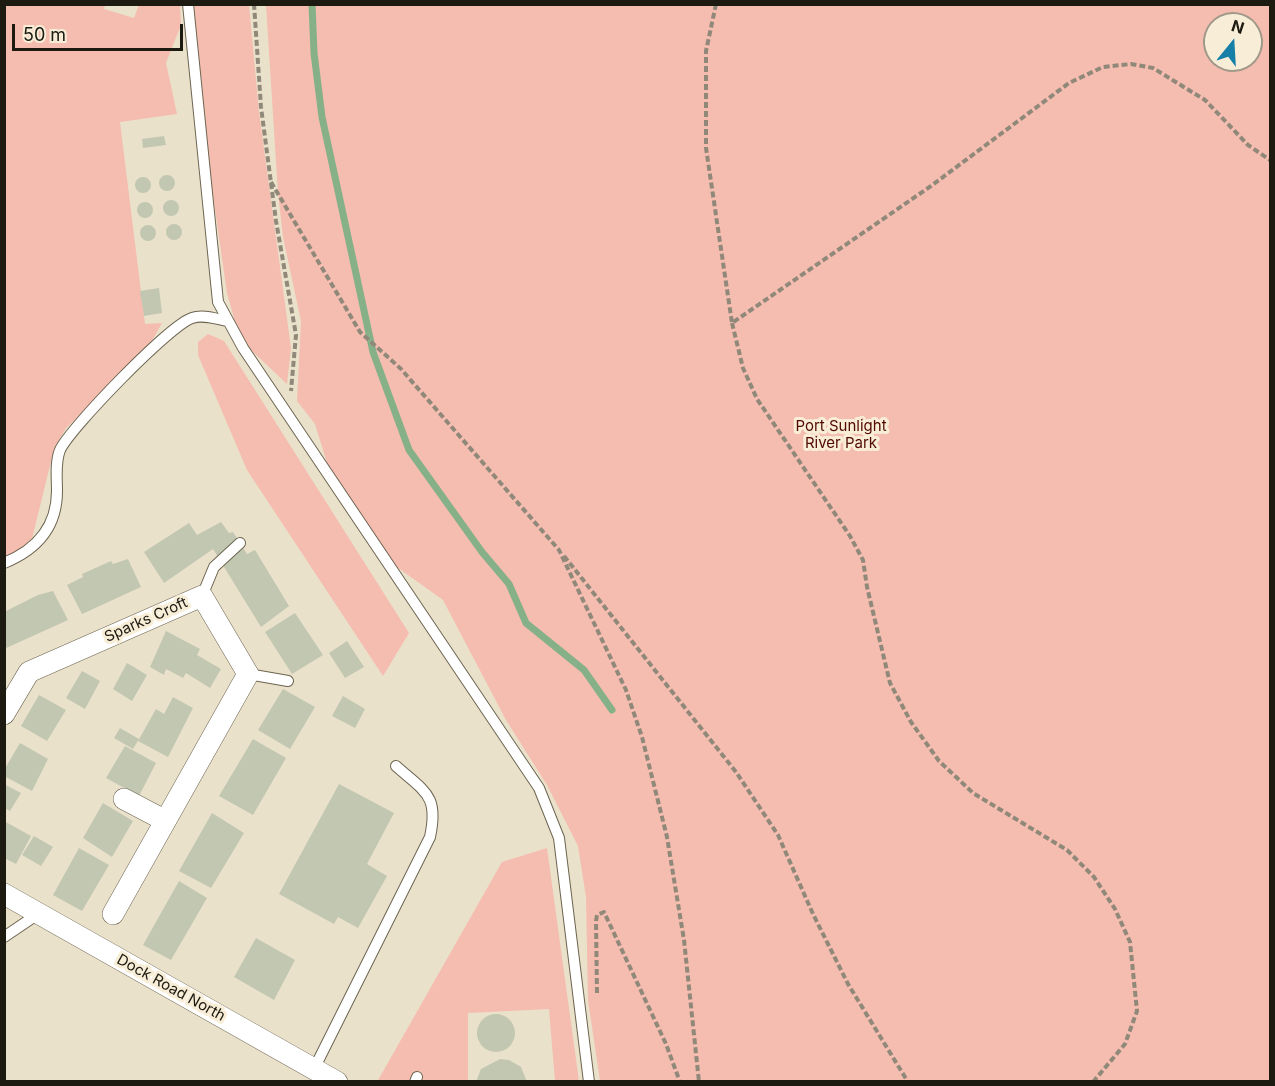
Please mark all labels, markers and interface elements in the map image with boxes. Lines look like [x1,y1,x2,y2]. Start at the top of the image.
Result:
scale bar [15,12,186,50]
north arrow [1203,12,1263,72]
text: N [1229,15,1247,38]
text: 50 m [23,24,66,45]
park label: Port Sunlight River Park [795,417,887,452]
street label: Sparks Croft [102,594,190,646]
street label: Dock Road North [114,951,228,1025]

